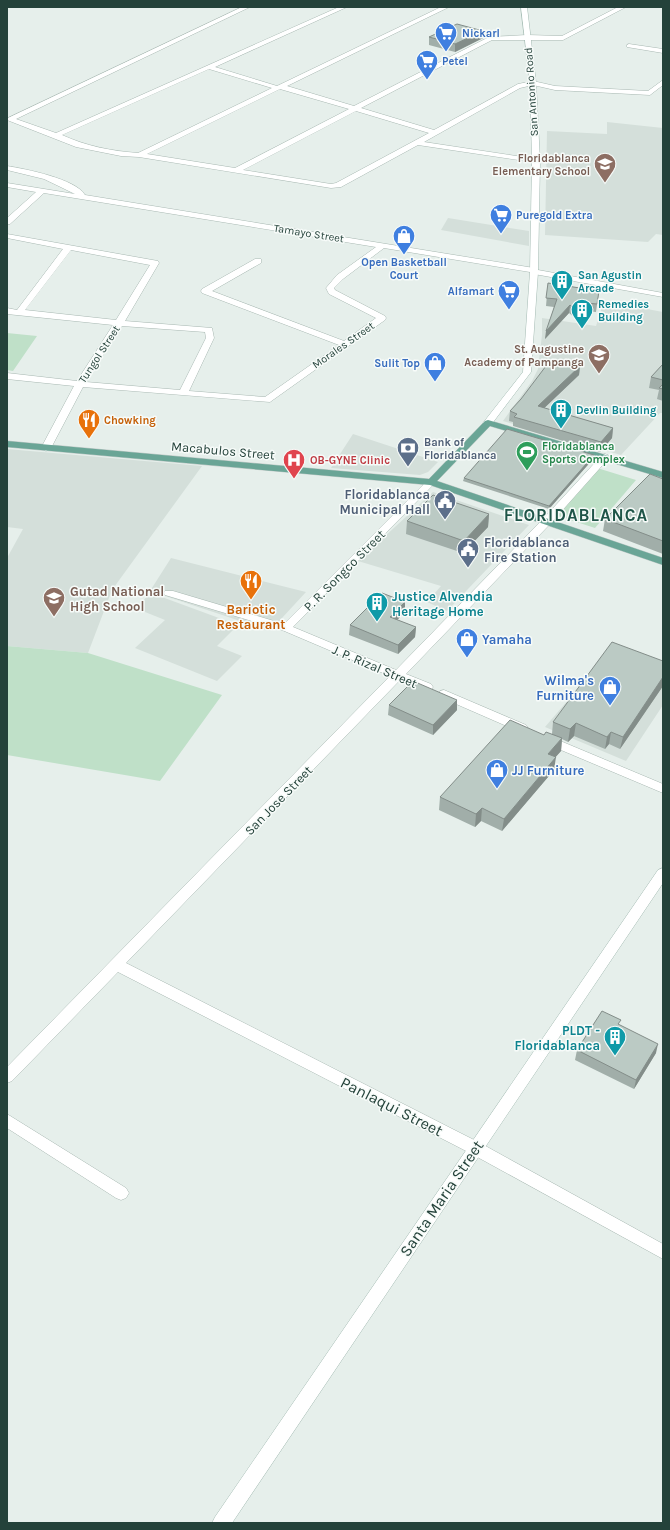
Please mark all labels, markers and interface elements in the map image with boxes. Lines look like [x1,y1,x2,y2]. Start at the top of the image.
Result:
supermarket icon: Nickarl [433,20,459,53]
place label: Nickarl [462,27,500,40]
street label: San Antonio Road [522,47,541,137]
supermarket icon: Petel [414,48,440,81]
place label: Petel [442,55,468,68]
school or university icon: Floridablanca Elementary School [592,151,618,184]
place label: Floridablanca Elementary School [492,152,590,178]
supermarket icon: Puregold Extra [488,202,514,235]
place label: Puregold Extra [516,209,593,222]
street label: Tamayo Street [273,222,345,245]
shop icon: Open Basketball Court [391,223,417,256]
place label: Open Basketball Court [361,256,447,282]
building icon: San Agustin Arcade [549,268,575,301]
place label: San Agustin Arcade [578,269,642,295]
supermarket icon: Alfamart [496,278,522,311]
place label: Alfamart [448,285,495,298]
building icon: Remedies Building [569,297,595,330]
place label: Remedies Building [598,298,649,324]
street label: Morales Street [310,319,377,372]
street label: Tungol Street [76,323,123,386]
school or university icon: St. Augustine Academy of Pampanga [586,342,612,375]
place label: St. Augustine Academy of Pampanga [464,343,584,369]
shop icon: Sulit Top [422,350,448,383]
place label: Sulit Top [374,357,420,370]
building icon: Devlin Building [548,397,574,430]
place label: Devlin Building [576,404,657,417]
restaurant icon: Chowking [76,407,102,440]
place label: Chowking [104,414,156,427]
bank icon: Bank of Floridablanca [395,435,421,468]
place label: Bank of Floridablanca [424,436,496,462]
street label: Macabulos Street [171,438,275,463]
sports icon: Floridablanca Sports Complex [514,439,540,472]
place label: Floridablanca Sports Complex [542,440,625,466]
hospital icon: OB-GYNE Clinic [281,447,307,480]
place label: OB-GYNE Clinic [310,454,390,467]
place label: Floridablanca Municipal Hall [339,487,430,517]
public building icon: Floridablanca Municipal Hall [432,488,458,521]
district label: FLORIDABLANCA [504,505,648,525]
street label: P. R. Songco Street [301,527,388,614]
place label: Floridablanca Fire Station [484,535,570,565]
public building icon: Floridablanca Fire Station [455,536,481,569]
restaurant icon: Bariotic Restaurant [238,568,264,601]
place label: Gutad National High School [70,584,164,614]
school or university icon: Gutad National High School [41,585,67,618]
place label: Justice Alvendia Heritage Home [392,589,493,619]
building icon: Justice Alvendia Heritage Home [364,590,390,623]
place label: Bariotic Restaurant [217,602,285,632]
shop icon: Yamaha [454,626,480,659]
place label: Yamaha [482,632,532,647]
street label: J. P. Rizal Street [330,642,420,691]
place label: Wilma's Furniture [536,673,594,703]
shop icon: Wilma's Furniture [597,674,623,707]
shop icon: JJ Furniture [484,757,510,790]
street label: San Jose Street [242,762,315,838]
place label: JJ Furniture [512,763,585,778]
place label: PLDT - Floridablanca [514,1023,600,1053]
building icon: PLDT - Floridablanca [602,1024,628,1057]
street label: Panlaqui Street [338,1073,446,1140]
street label: Santa Maria Street [395,1137,487,1260]

